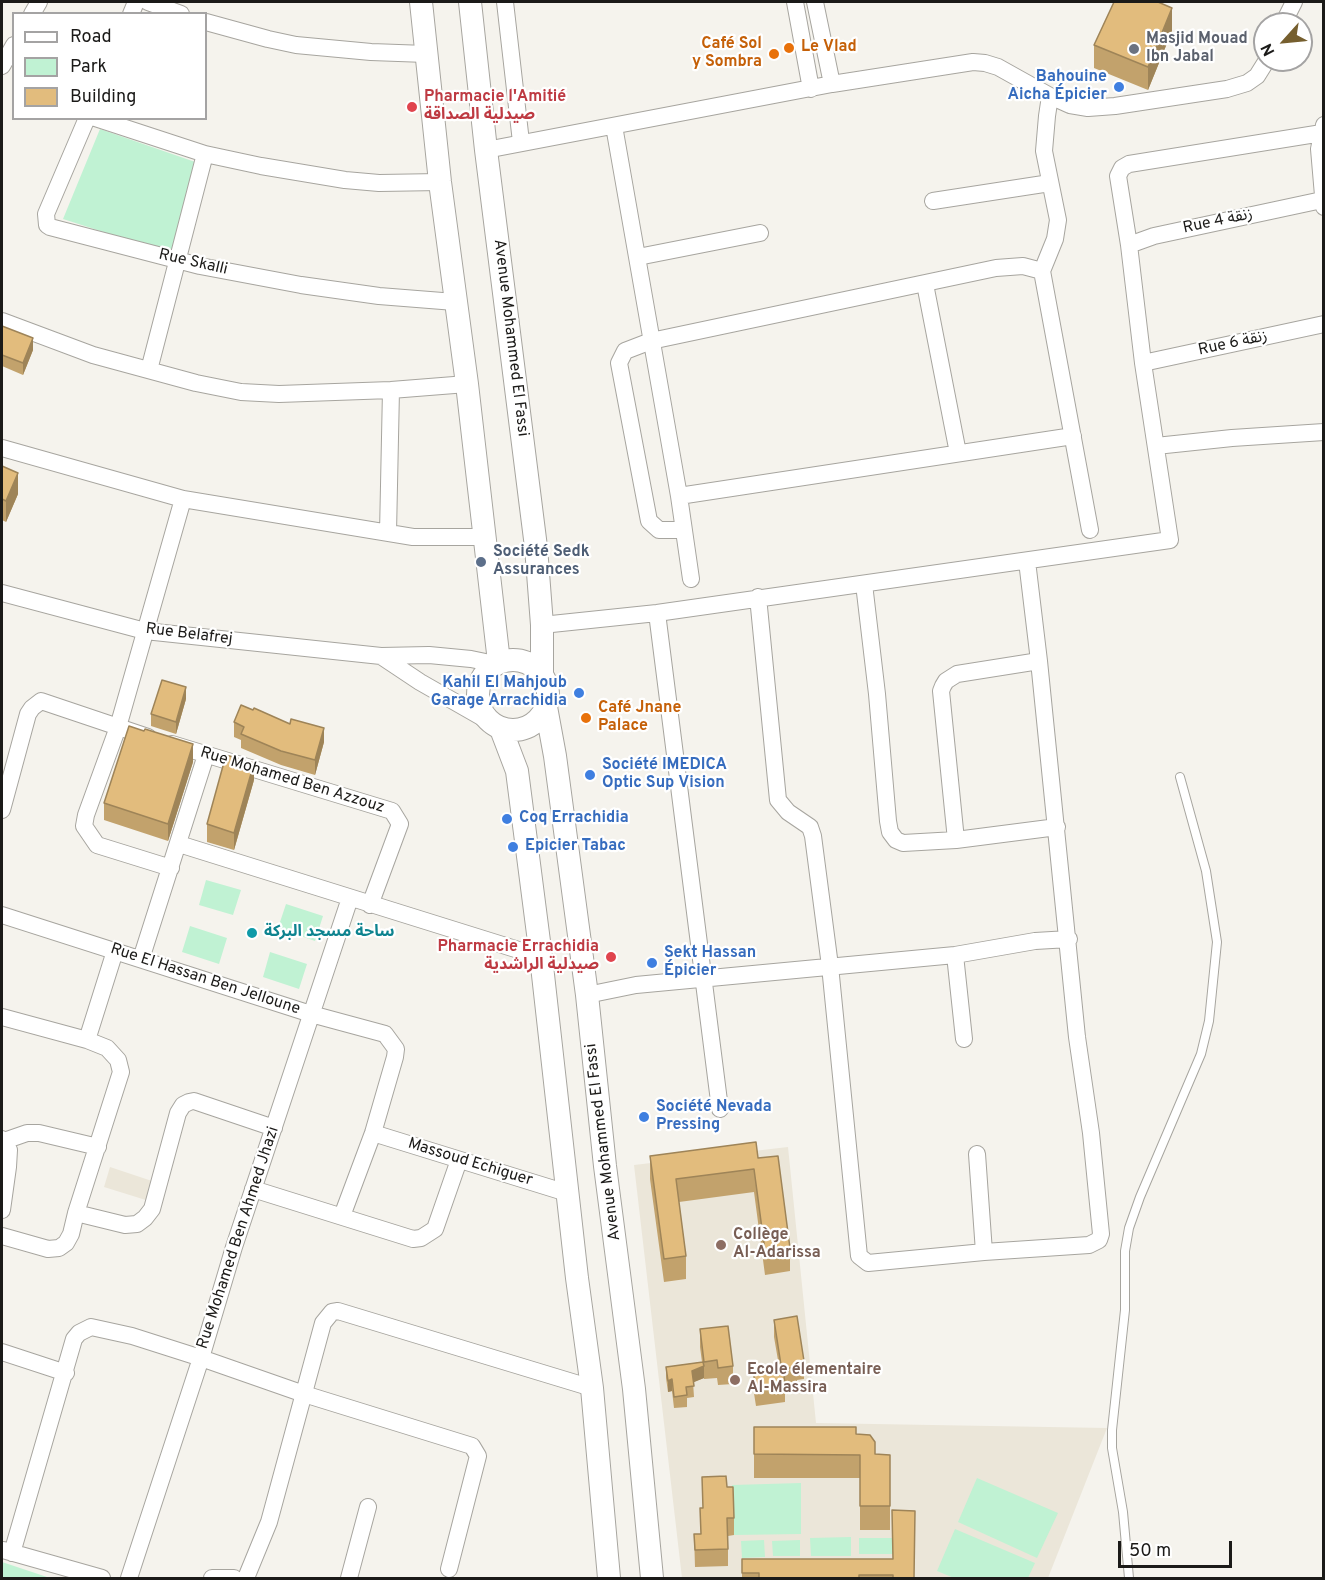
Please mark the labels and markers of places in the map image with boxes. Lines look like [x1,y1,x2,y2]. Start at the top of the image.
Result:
place label: Masjid Mouad Ibn Jabal [1146,30,1248,68]
place label: Café Sol y Sombra [692,35,762,73]
place label: Le Vlad [801,38,857,58]
marker: Le Vlad [782,41,796,55]
marker: Masjid Mouad Ibn Jabal [1127,42,1141,56]
marker: Café Sol y Sombra [767,47,781,61]
place label: Bahouine Aicha Épicier [1007,68,1107,106]
marker: Bahouine Aicha Épicier [1112,80,1126,94]
place label: Pharmacie l'Amitié صيدلية الصداقة [424,88,566,126]
marker: Pharmacie l'Amitié صيدلية الصداقة [405,100,419,114]
place label: Société Sedk Assurances [493,543,590,581]
marker: Société Sedk Assurances [474,555,488,569]
place label: Kahil El Mahjoub Garage Arrachidia [431,674,567,712]
marker: Kahil El Mahjoub Garage Arrachidia [572,686,586,700]
place label: Café Jnane Palace [598,699,681,737]
marker: Café Jnane Palace [579,711,593,725]
place label: Société IMEDICA Optic Sup Vision [602,756,727,794]
marker: Société IMEDICA Optic Sup Vision [583,768,597,782]
place label: Coq Errachidia [519,809,629,829]
marker: Coq Errachidia [500,812,514,826]
place label: Epicier Tabac [525,837,626,857]
marker: Epicier Tabac [506,840,520,854]
place label: ساحة مسجد البركة [264,923,394,943]
marker: ساحة مسجد البركة [245,926,259,940]
place label: Pharmacie Errachidia صيدلية الراشدية [438,938,599,976]
place label: Sekt Hassan Épicier [664,944,756,982]
marker: Pharmacie Errachidia صيدلية الراشدية [604,950,618,964]
marker: Sekt Hassan Épicier [645,956,659,970]
place label: Société Nevada Pressing [656,1098,772,1136]
marker: Société Nevada Pressing [637,1110,651,1124]
place label: Collège Al-Adarissa [733,1226,821,1264]
marker: Collège Al-Adarissa [714,1238,728,1252]
place label: Ecole élementaire Al-Massira [747,1361,881,1399]
marker: Ecole élementaire Al-Massira [728,1373,742,1387]

